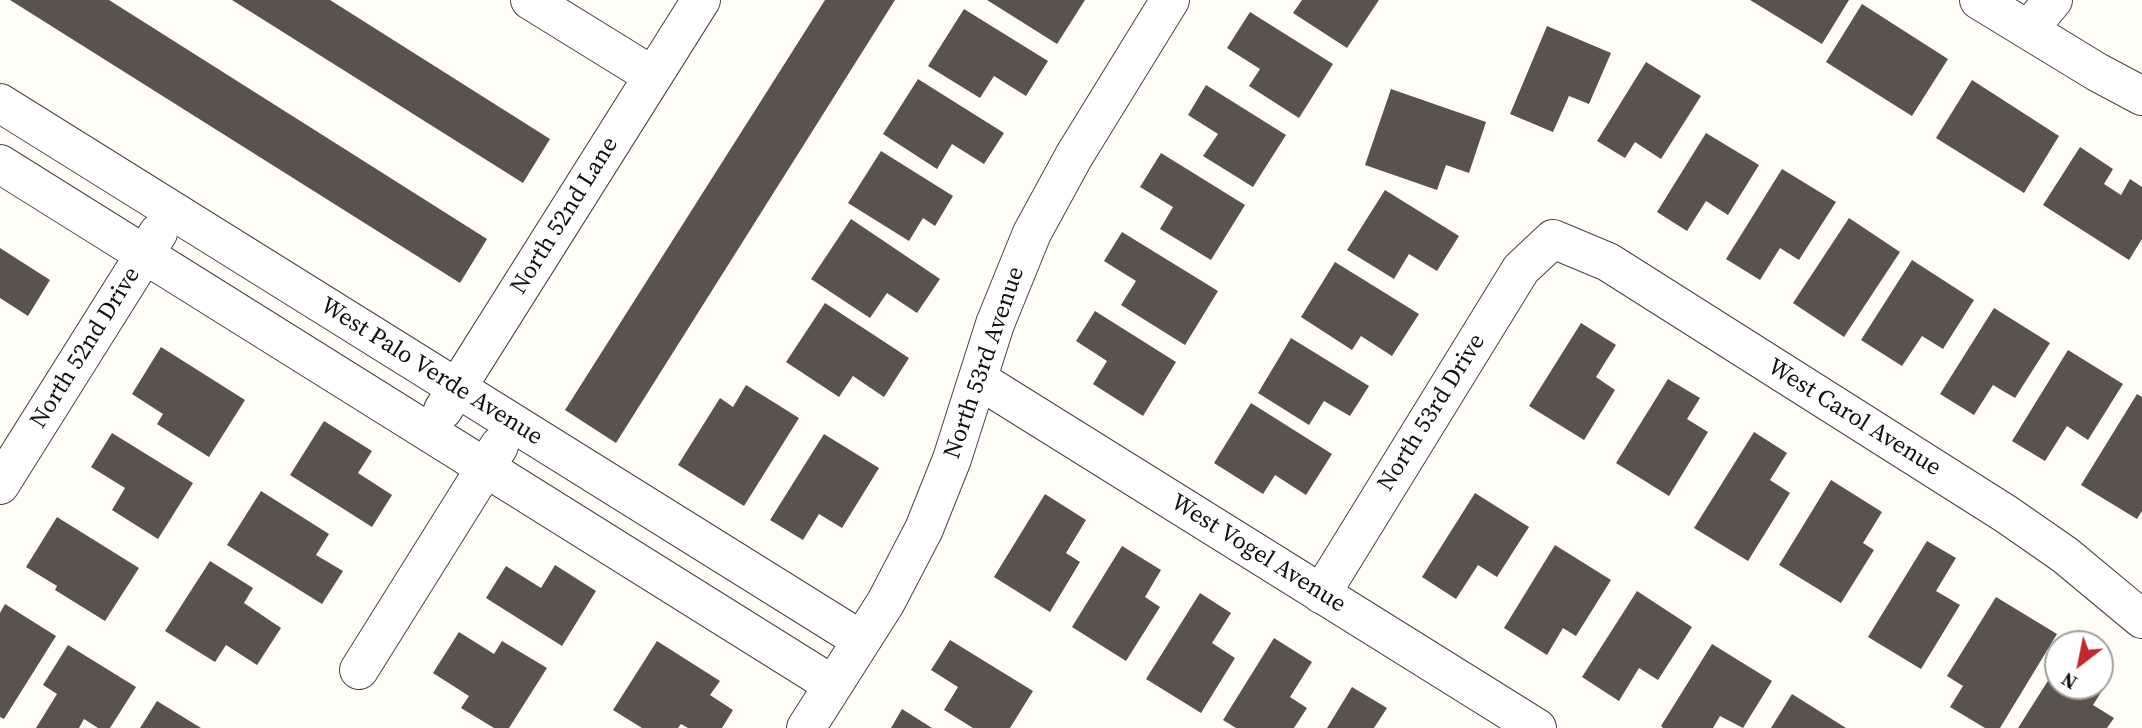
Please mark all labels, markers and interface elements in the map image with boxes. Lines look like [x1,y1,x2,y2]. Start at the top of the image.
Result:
street label: North 52nd Lane [505,132,625,300]
street label: North 52nd Drive [25,262,147,434]
street label: North 53rd Avenue [939,263,1031,463]
street label: West Palo Verde Avenue [315,292,547,452]
street label: North 53rd Drive [1372,329,1492,497]
street label: West Carol Avenue [1762,353,1946,483]
street label: West Vogel Avenue [1165,489,1351,619]
north arrow [2044,630,2114,700]
text: N [2056,666,2082,696]

